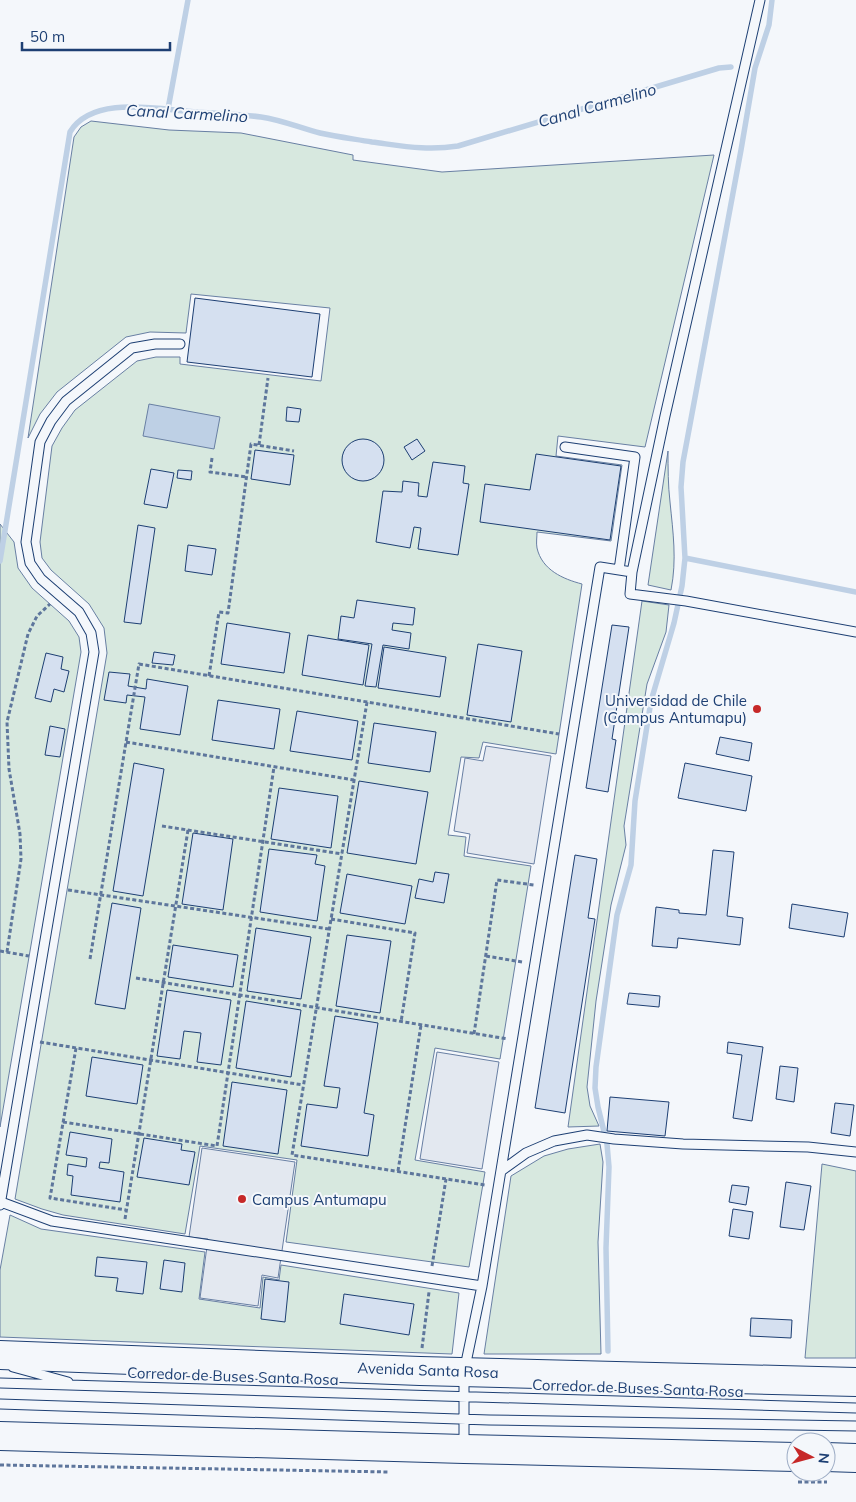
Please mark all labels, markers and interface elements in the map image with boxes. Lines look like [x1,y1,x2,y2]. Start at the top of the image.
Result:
scale bar [22,20,170,52]
text: 50 m [30,27,65,46]
water label: Canal Carmelino [536,79,658,131]
water label: Canal Carmelino [125,100,249,126]
place label: Universidad de Chile (Campus Antumapu) [603,691,747,727]
marker: Universidad de Chile (Campus Antumapu) [751,703,763,715]
place label: Campus Antumapu [252,1190,387,1209]
marker: Campus Antumapu [236,1193,248,1205]
street label: Avenida Santa Rosa [357,1358,499,1382]
street label: Corredor de Buses Santa Rosa [127,1363,339,1389]
street label: Corredor de Buses Santa Rosa [532,1375,744,1401]
north arrow [786,1432,836,1482]
text: N [814,1452,833,1465]

